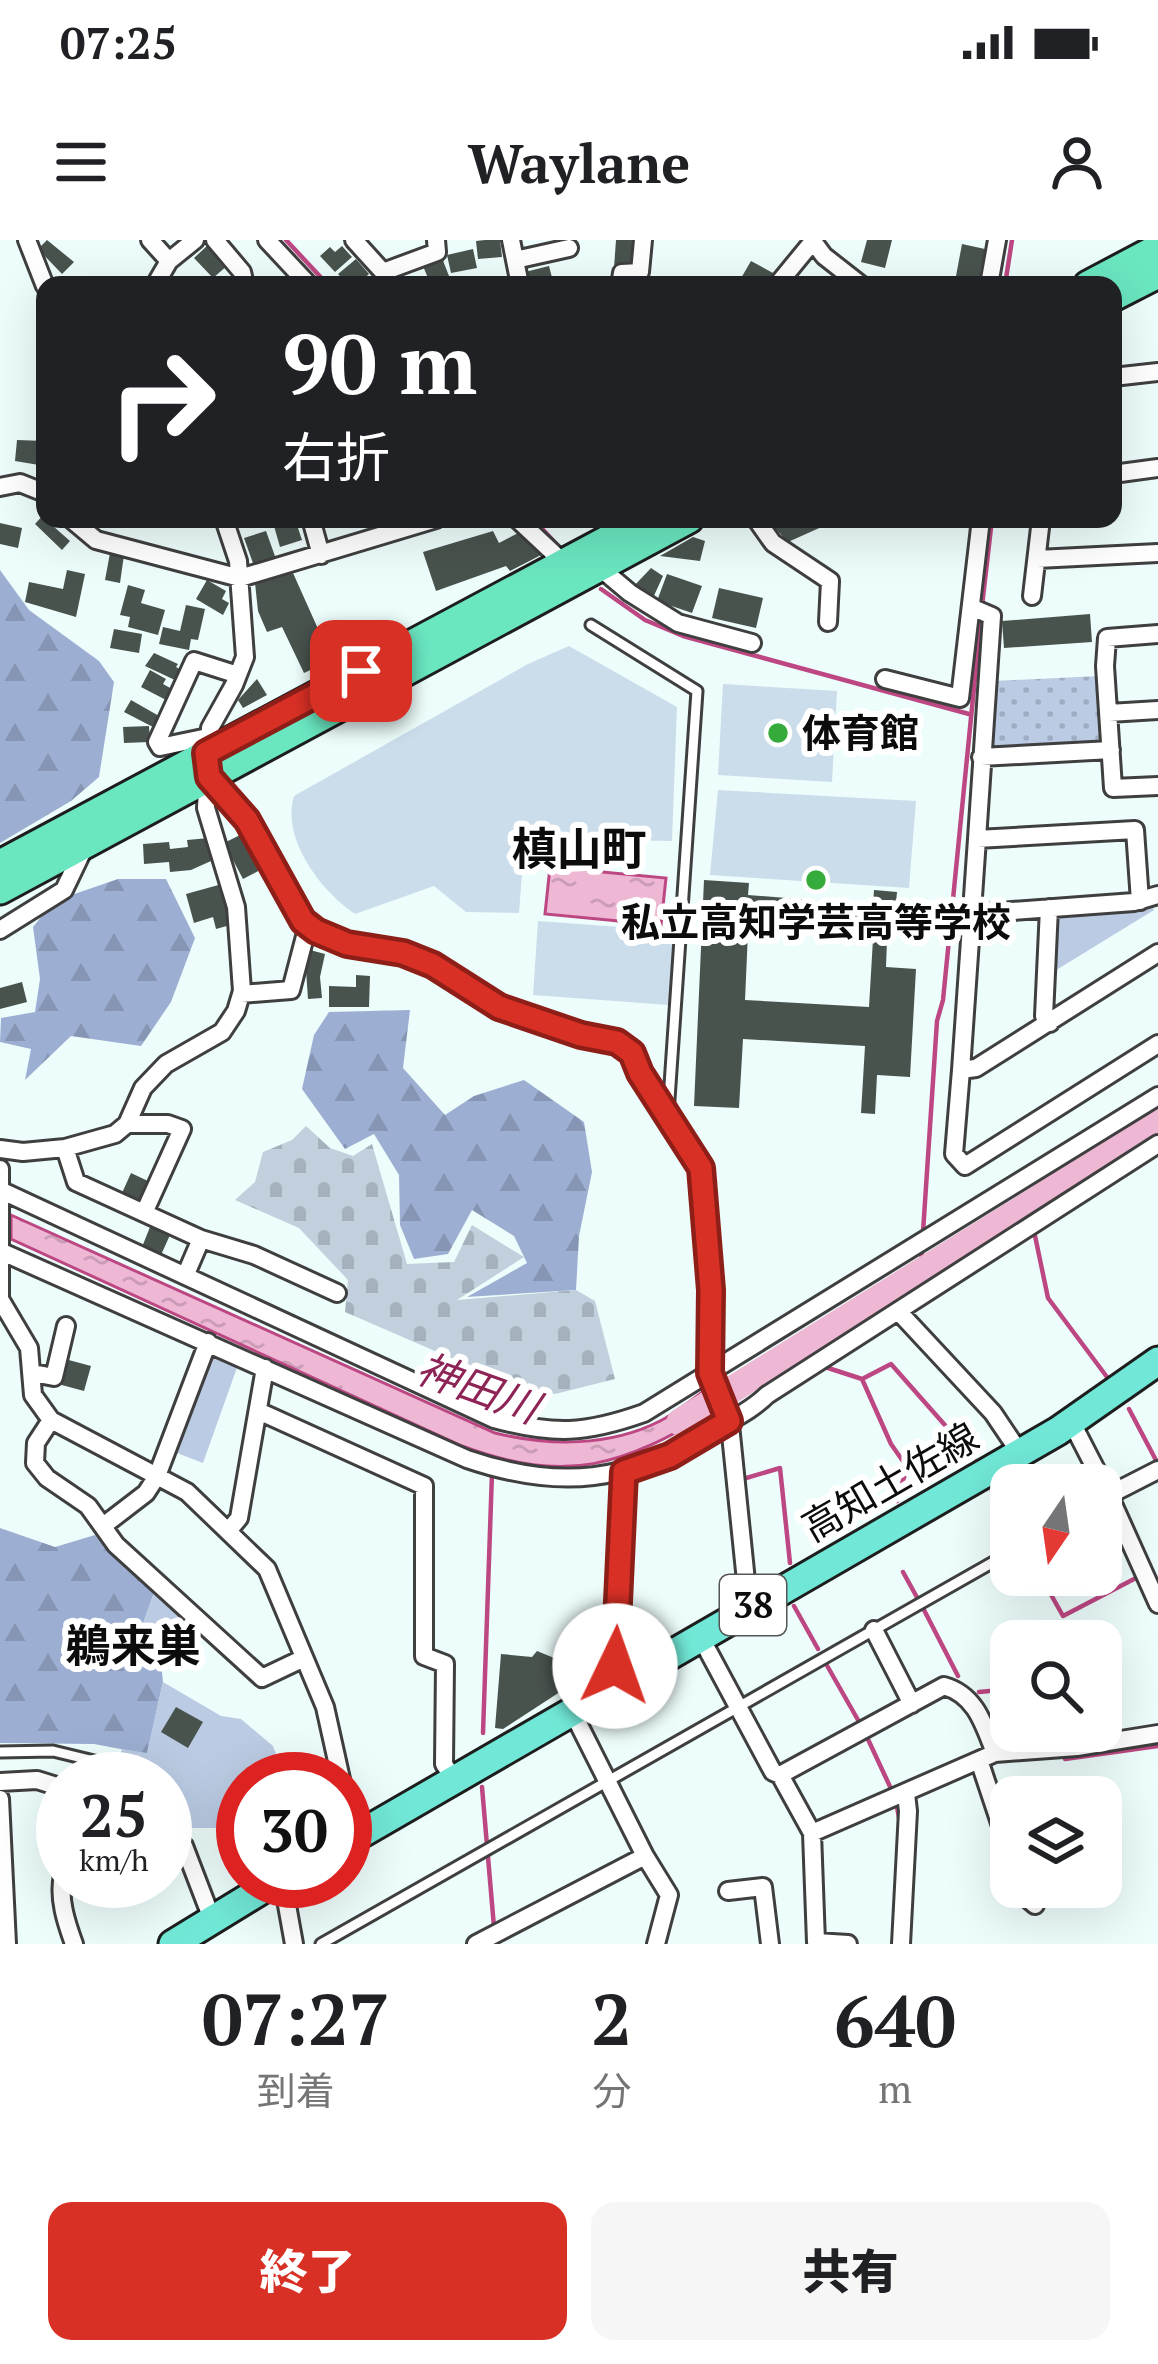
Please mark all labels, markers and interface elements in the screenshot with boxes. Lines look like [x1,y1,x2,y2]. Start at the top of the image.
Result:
text: 07:25 [60,12,177,72]
text: Waylane [468,127,690,198]
icon: menu [48,129,114,195]
icon: person [1044,129,1110,195]
text: 90 m [282,307,477,418]
icon: right [84,324,240,480]
text: 右折 [282,421,390,492]
pin [310,620,412,722]
icon: arrive [328,638,394,704]
place label: 体育館 [802,706,919,758]
marker: 体育館 [765,720,791,746]
district label: 槙山町 [511,818,647,878]
marker: 私立高知学芸高等学校 [803,867,829,893]
place label: 私立高知学芸高等学校 [621,895,1011,947]
water label: 神田川 [410,1339,551,1436]
street label: 高知土佐線 [792,1410,987,1552]
north arrow [990,1464,1122,1596]
map controls [990,1464,1122,1908]
road number: 38 [720,1575,786,1635]
position arrow [552,1603,678,1729]
district label: 鵜来巣 [65,1615,201,1675]
button: search [990,1620,1122,1752]
speed limit sign: 30 [216,1752,372,1908]
text: 25 [80,1775,148,1854]
button: layers [990,1776,1122,1908]
text: km/h [79,1840,149,1880]
text: 07:27 [202,1970,389,2066]
text: 2 [591,1970,632,2066]
text: 640 [834,1972,956,2068]
text: m [878,2062,912,2114]
text: 到着 [257,2064,335,2116]
text: 分 [592,2064,631,2116]
button: 終了 [48,2202,567,2340]
button: 共有 [591,2202,1110,2340]

